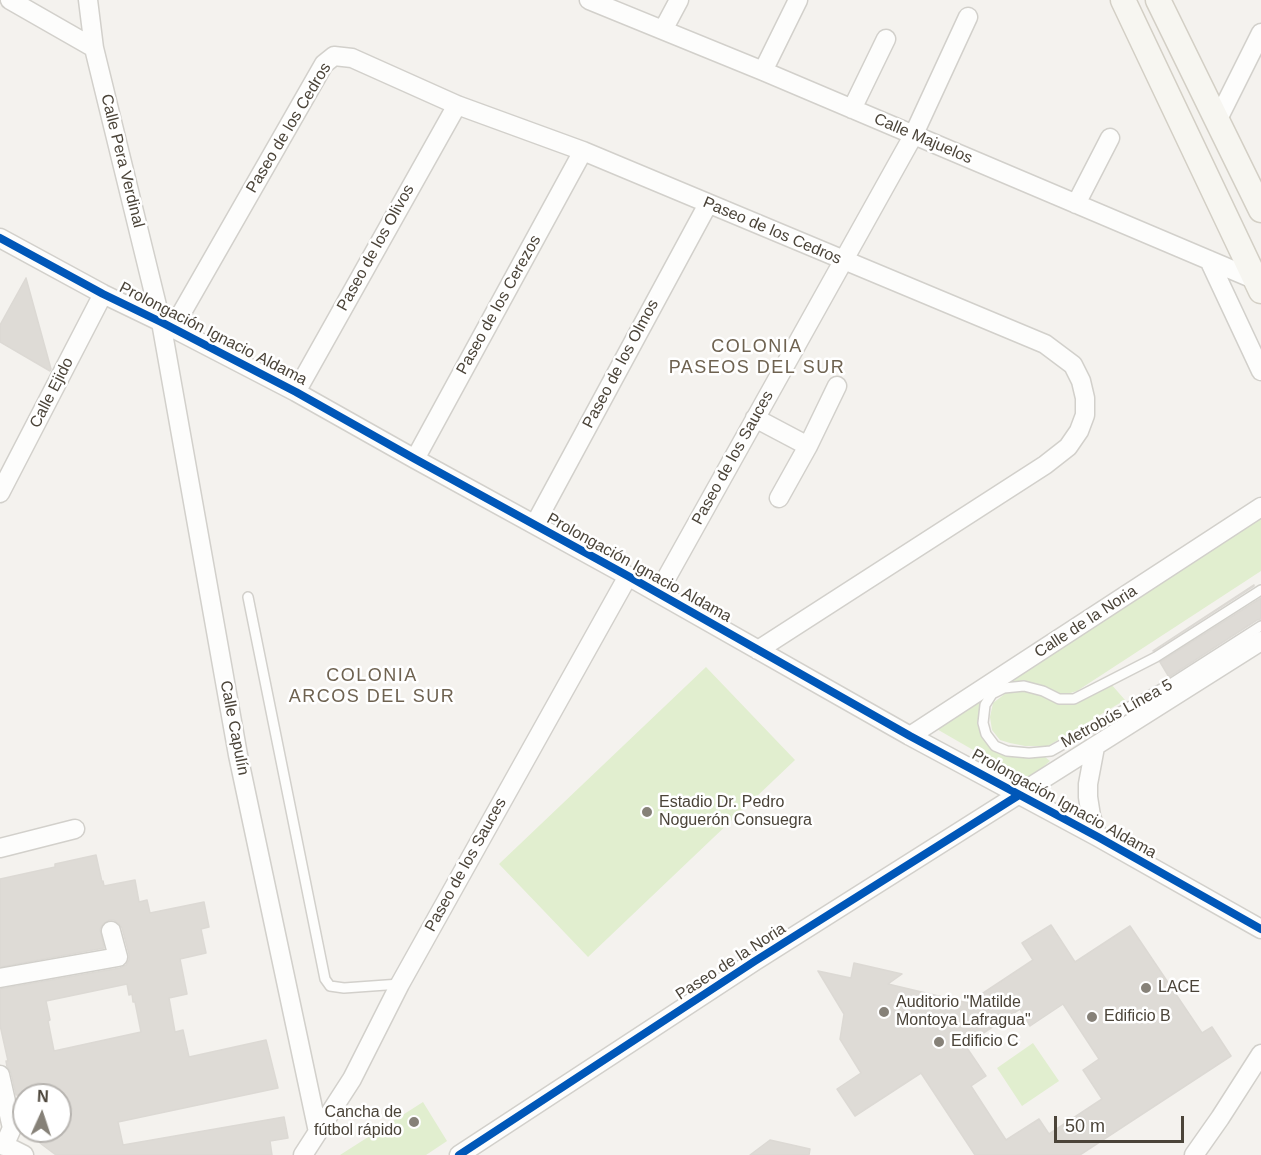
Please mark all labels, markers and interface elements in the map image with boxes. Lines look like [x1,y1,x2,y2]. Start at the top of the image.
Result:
street label: Paseo de los Cedros [243,59,335,197]
street label: Calle Pera Verdinal [96,92,148,230]
street label: Calle Majuelos [871,110,975,168]
street label: Paseo de los Olivos [333,182,419,314]
street label: Paseo de los Cedros [700,193,844,269]
street label: Paseo de los Cerezos [453,232,545,378]
street label: Prolongación Ignacio Aldama [116,278,310,390]
street label: Paseo de los Olmos [579,296,663,432]
district label: COLONIA PASEOS DEL SUR [669,336,845,378]
street label: Calle Ejido [26,355,78,431]
street label: Paseo de los Sauces [688,388,778,528]
street label: Prolongación Ignacio Aldama [543,509,735,627]
street label: Calle de la Noria [1031,582,1141,662]
district label: COLONIA ARCOS DEL SUR [289,665,455,708]
street label: Metrobús Línea 5 [1058,675,1176,753]
street label: Calle Capulín [215,679,253,777]
street label: Prolongación Ignacio Aldama [968,745,1160,863]
place label: Estadio Dr. Pedro Noguerón Consuegra [659,793,812,831]
street label: Paseo de los Sauces [421,795,511,935]
marker: Estadio Dr. Pedro Noguerón Consuegra [640,805,654,819]
street label: Paseo de la Noria [672,919,790,1005]
place label: LACE [1158,978,1200,998]
marker: LACE [1139,981,1153,995]
place label: Auditorio "Matilde Montoya Lafragua" [896,993,1031,1031]
marker: Auditorio "Matilde Montoya Lafragua" [877,1005,891,1019]
place label: Edificio B [1104,1007,1171,1027]
marker: Edificio B [1085,1010,1099,1024]
place label: Edificio C [951,1032,1019,1052]
marker: Edificio C [932,1035,946,1049]
north arrow [12,1083,72,1143]
text: N [37,1088,49,1105]
place label: Cancha de fútbol rápido [314,1103,402,1141]
scale bar [1057,1104,1188,1142]
marker: Cancha de fútbol rápido [407,1115,421,1129]
text: 50 m [1065,1116,1105,1136]

